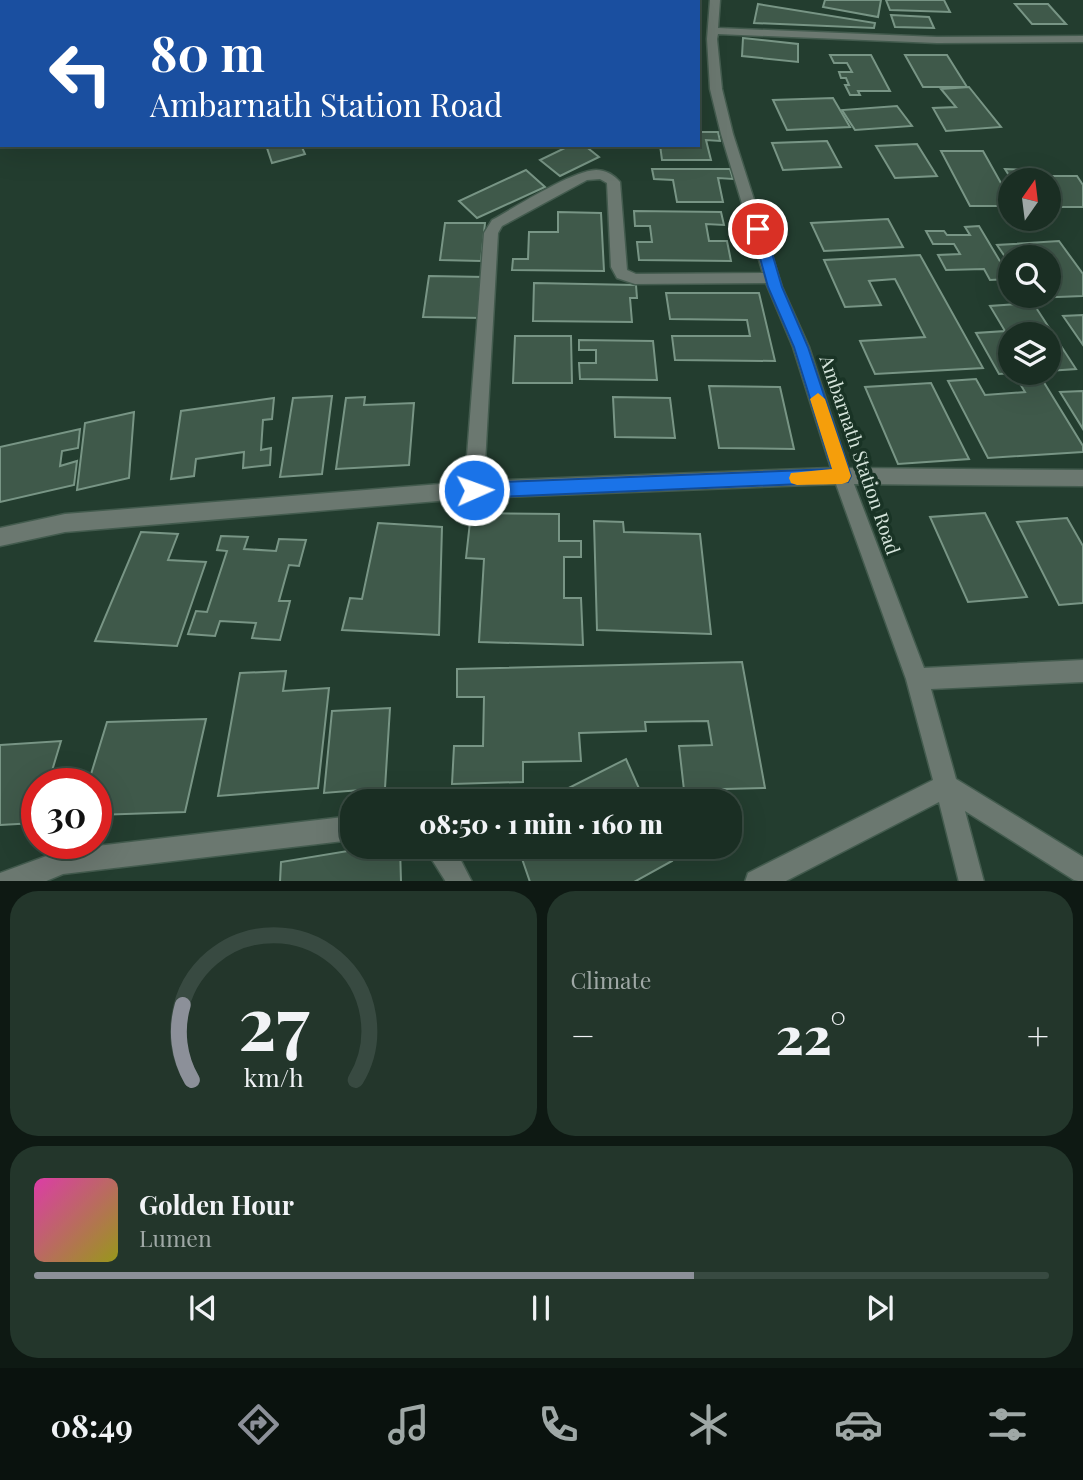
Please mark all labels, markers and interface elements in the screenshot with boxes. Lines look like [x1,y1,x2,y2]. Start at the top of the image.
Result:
text: 80 m [150,19,265,84]
icon: left [35,28,126,119]
text: Ambarnath Station Road [150,82,503,125]
north arrow [998,168,1060,231]
map controls [998,168,1061,385]
pin [728,199,788,259]
icon: arrive [739,210,777,248]
button: search [998,245,1061,308]
button: layers [998,322,1061,385]
street label: Ambarnath Station Road [814,351,907,558]
position arrow [437,453,511,527]
speed limit sign: 30 [21,768,112,859]
text: 08:50 · 1 min · 160 m [419,806,663,841]
text: Climate [571,964,651,995]
text: 27 [238,971,310,1068]
text: 22° [776,999,846,1068]
text: − [571,1009,595,1060]
text: + [1027,1009,1049,1060]
text: km/h [243,1059,304,1092]
text: Golden Hour [139,1187,294,1222]
text: Lumen [139,1222,212,1253]
icon: previous [184,1289,222,1327]
icon: pause [522,1289,560,1327]
icon: next [861,1289,899,1327]
icon: directions [234,1400,283,1449]
icon: music [384,1400,433,1449]
icon: phone [534,1400,583,1449]
icon: climate [684,1400,733,1449]
icon: car [834,1400,883,1449]
icon: filters [983,1400,1032,1449]
text: 08:49 [50,1403,133,1446]

